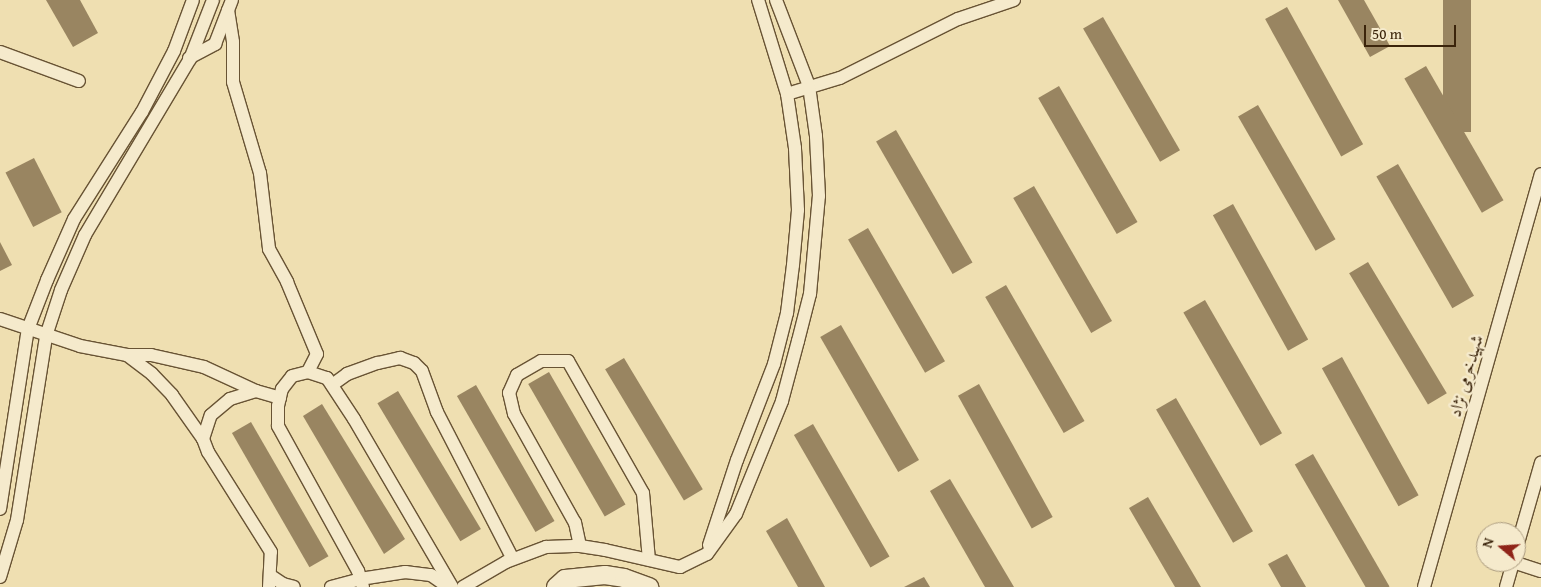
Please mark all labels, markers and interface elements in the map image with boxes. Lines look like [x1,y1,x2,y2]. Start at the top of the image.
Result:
scale bar [1366,15,1458,47]
text: 50 m [1372,23,1402,44]
street label: شهیدخرمی نژاد [1444,332,1488,420]
north arrow [1476,522,1526,572]
text: N [1477,535,1499,550]

